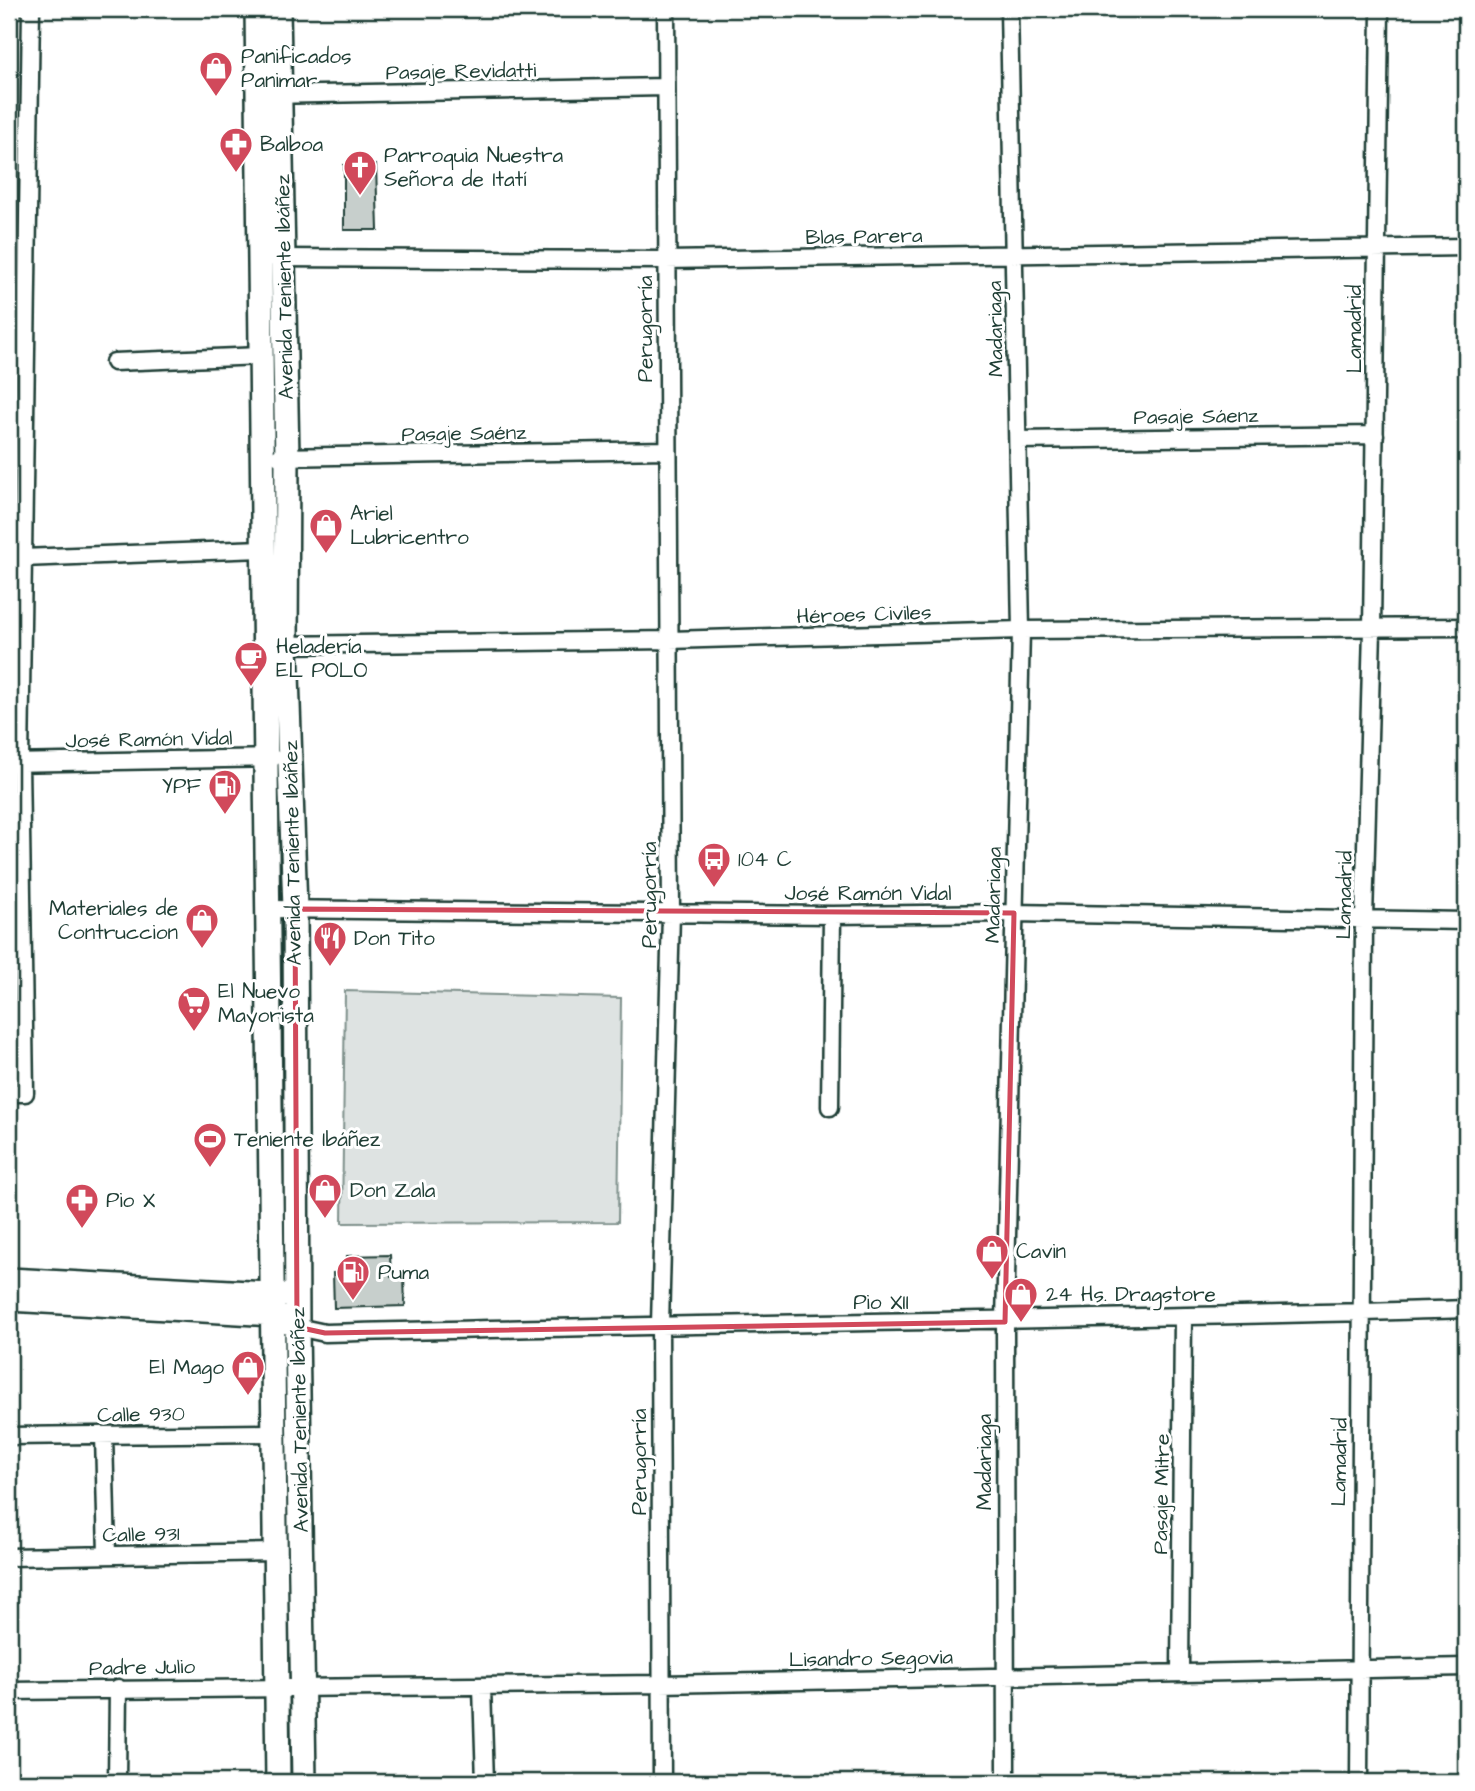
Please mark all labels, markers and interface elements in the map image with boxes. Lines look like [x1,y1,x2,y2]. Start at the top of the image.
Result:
place label: Panificados Panimar [241,42,352,95]
shop icon: Panificados Panimar [197,49,235,98]
street label: Pasaje Revidatti [385,56,537,87]
pharmacy icon: Balboa [217,125,255,174]
place label: Balboa [260,130,324,159]
place label: Parroquia Nuestra Señora de Itatí [384,141,564,194]
church icon: Parroquia Nuestra Señora de Itatí [341,148,379,197]
street label: Avenida Teniente Ibáñez [268,173,301,400]
street label: Blas Parera [805,221,923,252]
street label: Perugorría [631,275,662,382]
street label: Madariaga [980,280,1013,377]
street label: Lamadrid [1340,284,1369,373]
street label: Pasaje Sáenz [1133,401,1259,432]
street label: Pasaje Saénz [401,418,527,449]
place label: Ariel Lubricentro [350,499,469,552]
shop icon: Ariel Lubricentro [307,506,345,555]
street label: Héroes Civiles [796,598,932,631]
place label: Heladería EL POLO [276,632,367,685]
cafe icon: Heladería EL POLO [232,639,270,688]
street label: José Ramón Vidal [65,724,233,755]
street label: Avenida Teniente Ibáñez [276,739,309,966]
fuel station icon: YPF [206,767,244,816]
place label: YPF [162,772,201,801]
bus stop icon: 104 C [695,840,733,889]
street label: Perugorría [635,841,666,948]
place label: 104 C [738,845,792,874]
street label: Madariaga [978,846,1011,944]
street label: Lamadrid [1329,850,1360,940]
street label: José Ramón Vidal [784,879,952,908]
place label: Materiales de Contruccion [49,894,178,947]
shop icon: Materiales de Contruccion [183,901,221,950]
restaurant icon: Don Tito [311,919,349,968]
place label: Don Tito [354,924,435,953]
place label: El Nuevo Mayorista [218,977,314,1032]
supermarket icon: El Nuevo Mayorista [175,984,213,1033]
sports icon: Teniente Ibáñez [191,1120,229,1169]
place label: Teniente Ibáñez [234,1125,381,1154]
shop icon: Don Zala [306,1171,344,1220]
place label: Don Zala [350,1176,436,1205]
pharmacy icon: Pio X [63,1181,101,1230]
place label: Pio X [106,1186,156,1215]
shop icon: Cavin [973,1232,1011,1281]
place label: Cavin [1016,1237,1066,1266]
fuel station icon: Puma [334,1253,372,1302]
place label: Puma [378,1258,429,1287]
shop icon: 24 Hs. Dragstore [1002,1275,1040,1324]
place label: 24 Hs. Dragstore [1046,1280,1216,1311]
street label: Pio XII [853,1288,909,1317]
street label: Avenida Teniente Ibáñez [283,1306,316,1533]
shop icon: El Mago [229,1348,267,1397]
place label: El Mago [149,1353,224,1384]
street label: Calle 930 [97,1399,185,1430]
street label: Perugorría [625,1408,656,1515]
street label: Madariaga [970,1413,1001,1510]
street label: Lamadrid [1324,1417,1355,1507]
street label: Pasaje Mitre [1146,1433,1177,1555]
street label: Calle 931 [102,1519,180,1550]
street label: Lisandro Segovia [789,1643,954,1676]
street label: Padre Julio [89,1652,196,1683]

